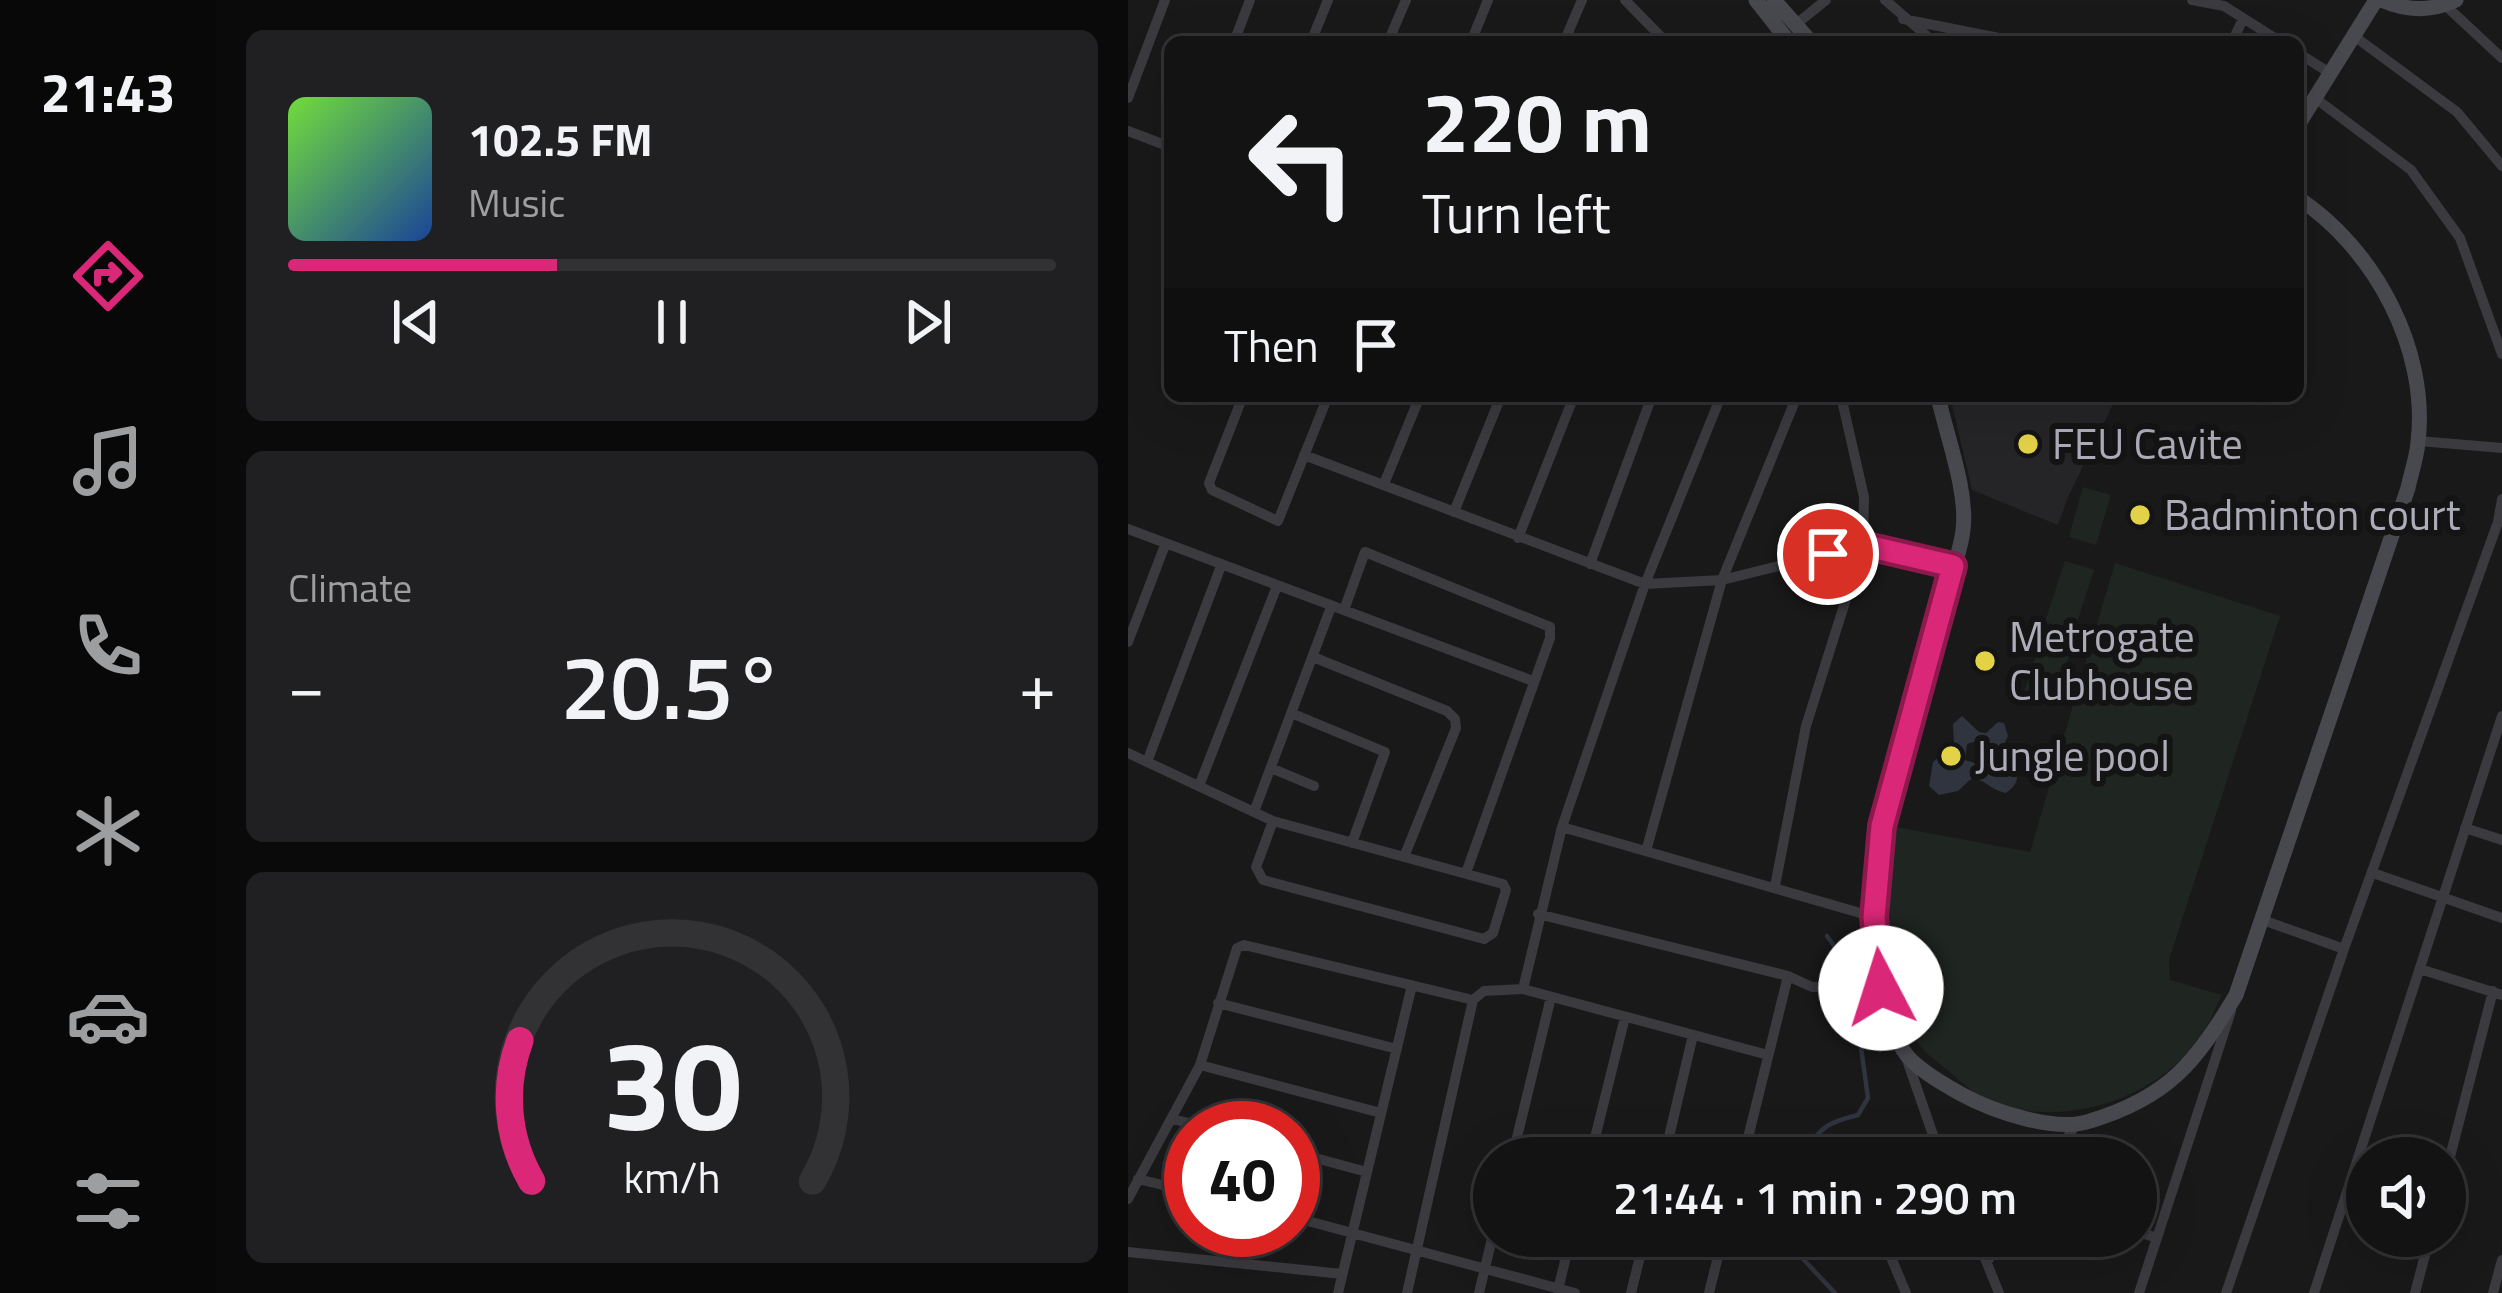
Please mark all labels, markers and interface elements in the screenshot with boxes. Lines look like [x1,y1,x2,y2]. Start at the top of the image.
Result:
text: 21:43 [41,51,175,133]
text: 220 m [1422,57,1652,185]
icon: left [1224,84,1380,240]
text: 102.5 FM [468,105,653,173]
text: Turn left [1422,172,1611,254]
text: Music [468,173,565,232]
icon: directions [66,234,150,318]
icon: previous [383,289,449,355]
icon: pause [639,289,705,355]
icon: next [895,289,961,355]
text: Then [1224,311,1319,379]
icon: arrive [1343,312,1409,378]
place label: FEU Cavite [2052,411,2243,475]
icon: music [66,419,150,503]
marker: FEU Cavite [2015,431,2041,457]
place label: Badminton court [2164,482,2461,546]
marker: Badminton court [2127,502,2153,528]
pin [1777,503,1879,605]
icon: arrive [1795,521,1861,587]
text: Climate [288,558,412,617]
icon: phone [66,604,150,688]
place label: Metrogate Clubhouse [2009,604,2195,716]
text: 20.5° [560,617,784,754]
text: − [288,635,325,736]
text: + [1019,635,1056,736]
marker: Metrogate Clubhouse [1972,648,1998,674]
place label: Jungle pool [1975,723,2170,787]
marker: Jungle pool [1938,743,1964,769]
icon: climate [66,789,150,873]
position arrow [1818,925,1944,1051]
icon: car [66,974,150,1058]
text: 30 [602,989,742,1178]
speed limit sign: 40 [1164,1101,1320,1257]
map controls [2346,1137,2466,1257]
button: sound [2346,1137,2466,1257]
text: km/h [623,1143,721,1209]
icon: filters [66,1159,150,1243]
text: 21:44 · 1 min · 290 m [1613,1163,2017,1231]

